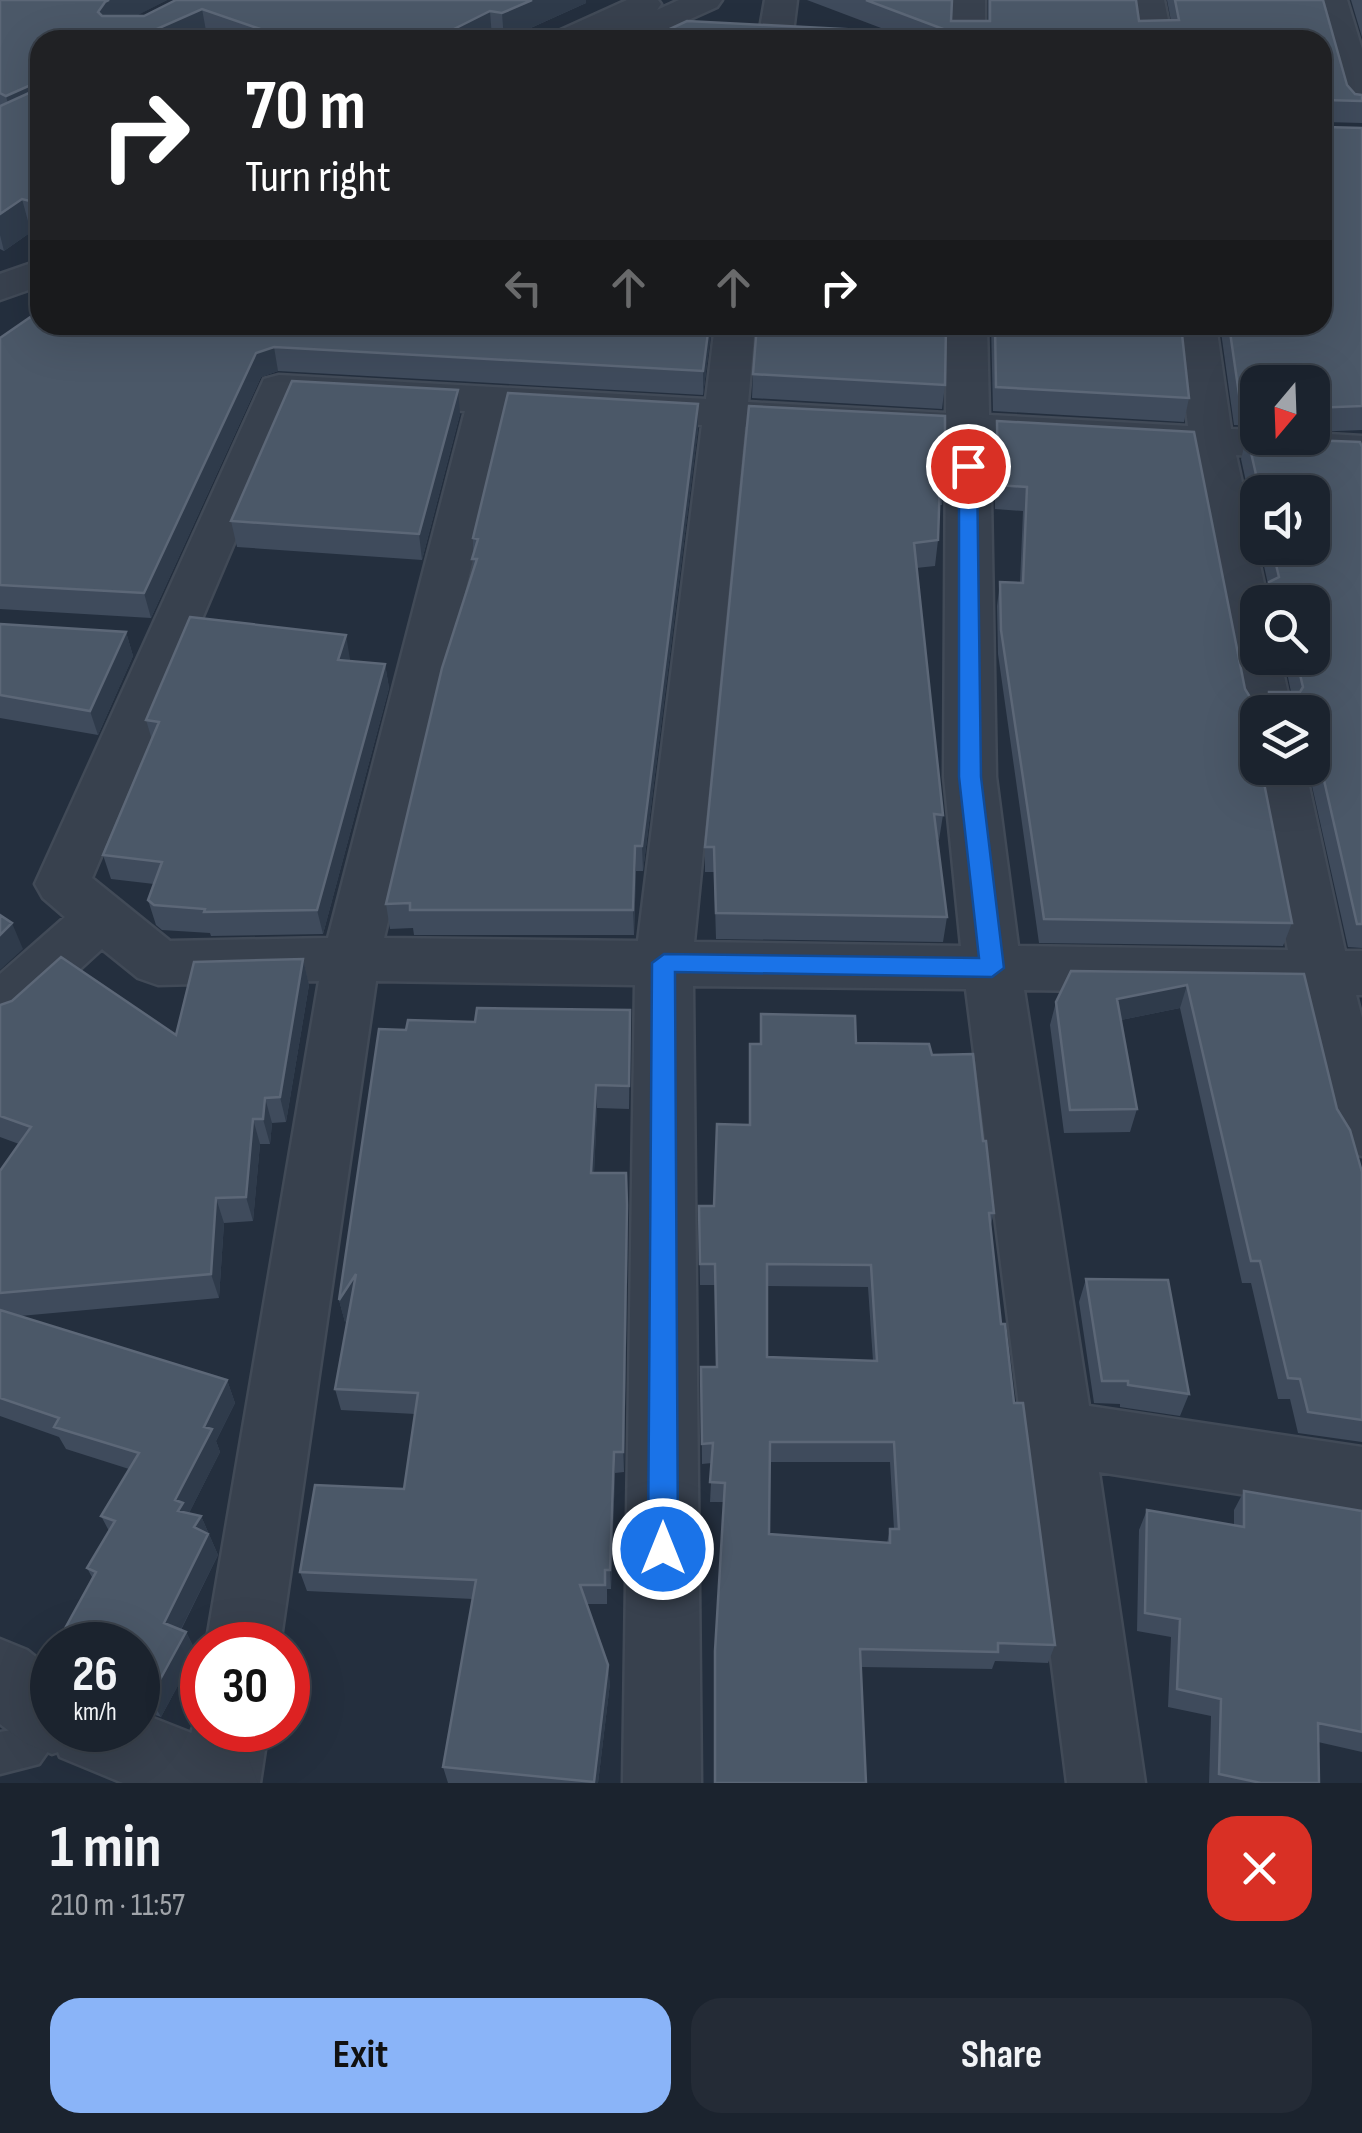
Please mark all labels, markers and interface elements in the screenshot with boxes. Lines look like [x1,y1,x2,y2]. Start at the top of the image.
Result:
text: 70 m [245,65,366,149]
icon: right [80,70,210,200]
text: Turn right [245,150,391,205]
icon: left [496,260,551,315]
icon: ahead [601,260,656,315]
icon: ahead [706,260,761,315]
icon: right [811,260,866,315]
north arrow [1240,365,1330,455]
map controls [1240,365,1330,785]
pin [926,424,1011,509]
icon: arrive [941,439,996,494]
button: sound [1240,475,1330,565]
button: search [1240,585,1330,675]
button: layers [1240,695,1330,785]
position arrow [611,1497,715,1601]
speed limit sign: 30 [180,1622,310,1752]
text: 26 [72,1645,118,1705]
text: km/h [73,1697,117,1728]
text: 1 min [50,1812,162,1884]
button: close [1207,1816,1312,1921]
text: 210 m · 11:57 [50,1886,185,1925]
button: Exit [50,1998,671,2113]
button: Share [691,1998,1312,2113]

